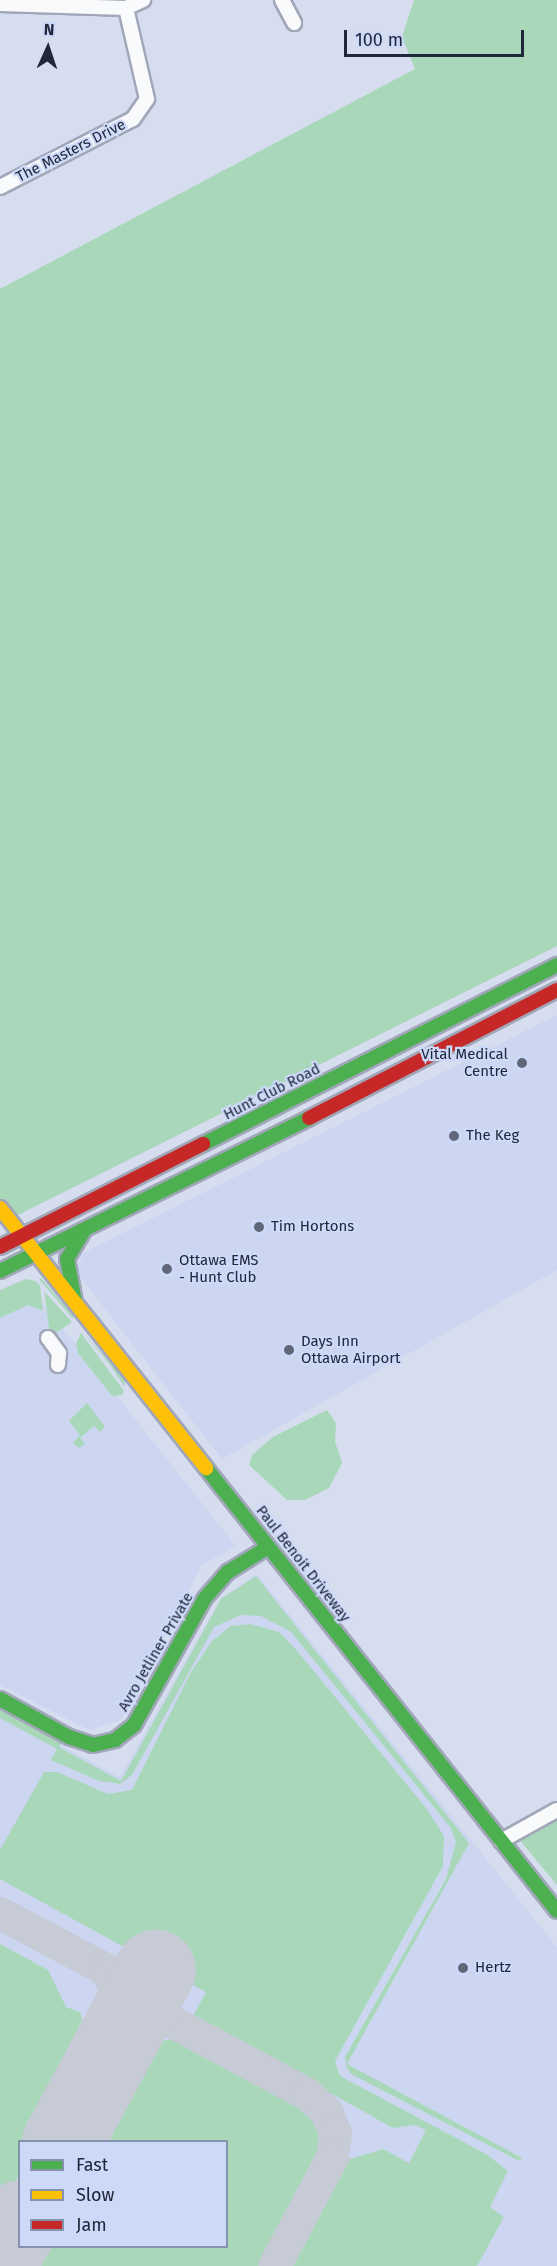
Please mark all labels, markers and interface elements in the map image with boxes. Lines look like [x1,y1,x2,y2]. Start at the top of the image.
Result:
north arrow [18,18,78,78]
scale bar [347,18,527,56]
text: N [43,20,55,39]
text: 100 m [355,29,403,51]
street label: The Masters Drive [13,116,129,186]
place label: Vital Medical Centre [421,1045,508,1080]
marker: Vital Medical Centre [513,1054,531,1072]
street label: Hunt Club Road [221,1060,323,1124]
place label: The Keg [466,1127,519,1145]
marker: The Keg [447,1129,461,1143]
place label: Tim Hortons [271,1218,354,1236]
marker: Tim Hortons [252,1220,266,1234]
place label: Ottawa EMS - Hunt Club [179,1251,259,1286]
marker: Ottawa EMS - Hunt Club [160,1262,174,1276]
place label: Days Inn Ottawa Airport [301,1332,400,1367]
marker: Days Inn Ottawa Airport [282,1343,296,1357]
street label: Paul Benoit Driveway [252,1502,354,1626]
street label: Avro Jetliner Private [115,1589,197,1715]
place label: Hertz [475,1959,511,1977]
marker: Hertz [456,1961,470,1975]
legend [18,2140,228,2248]
text: Fast [76,2154,108,2176]
text: Slow [76,2184,114,2206]
text: Jam [76,2214,107,2236]

